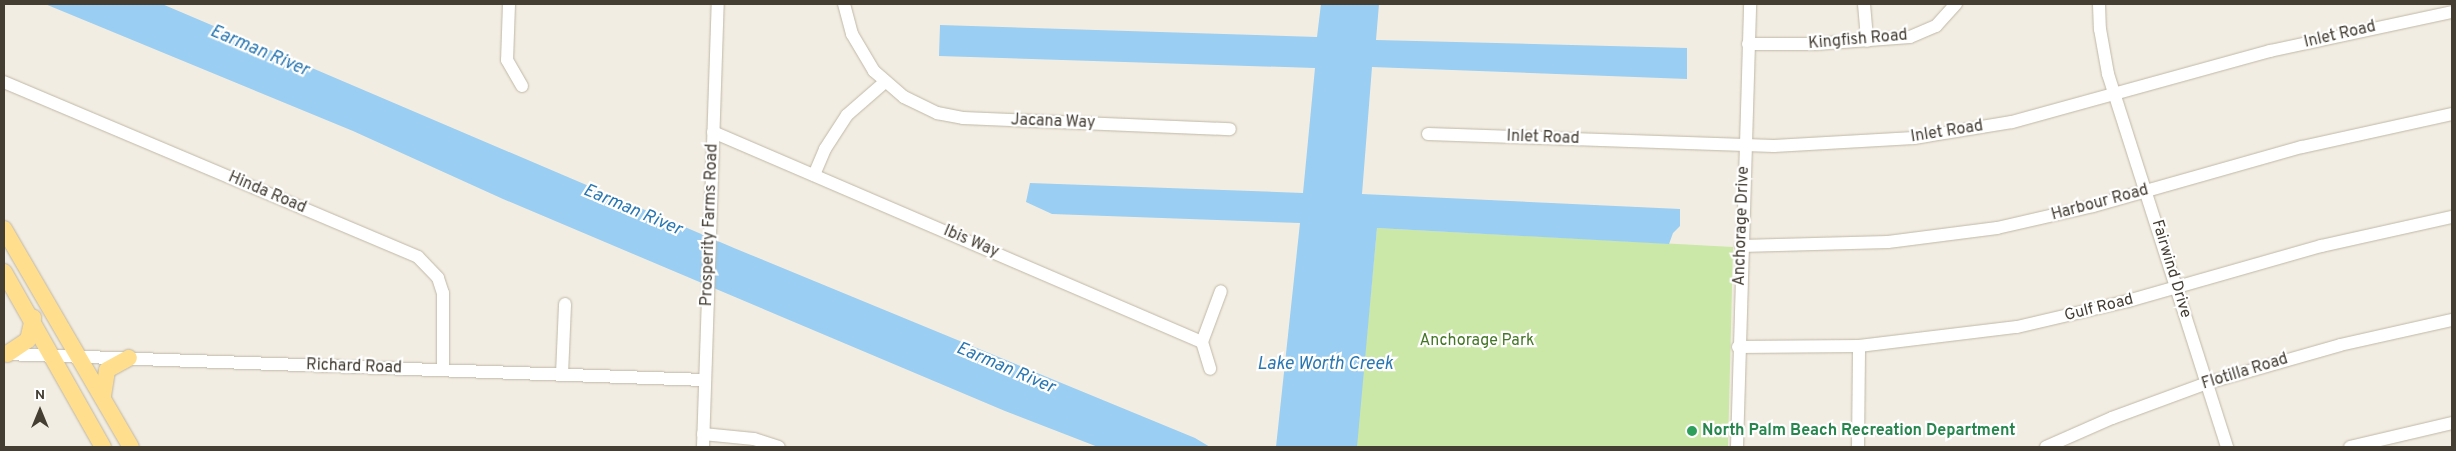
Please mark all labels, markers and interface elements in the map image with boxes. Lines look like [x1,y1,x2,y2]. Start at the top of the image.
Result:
street label: Inlet Road [2302,17,2378,53]
water label: Earman River [206,22,312,82]
street label: Kingfish Road [1808,26,1908,54]
street label: Jacana Way [1010,111,1096,133]
street label: Inlet Road [1909,117,1985,147]
street label: Inlet Road [1506,127,1580,149]
street label: Prosperity Farms Road [698,143,722,307]
street label: Anchorage Drive [1730,166,1754,286]
street label: Hinda Road [225,168,309,218]
water label: Earman River [579,181,685,241]
street label: Harbour Road [2049,181,2151,225]
street label: Fairwind Drive [2147,217,2195,321]
street label: Ibis Way [940,222,1002,262]
street label: Gulf Road [2063,290,2135,326]
park label: Anchorage Park [1419,331,1535,351]
water label: Earman River [952,339,1058,399]
street label: Flotilla Road [2199,350,2291,394]
water label: Lake Worth Creek [1257,354,1393,376]
street label: Richard Road [306,356,402,378]
north arrow [15,386,65,436]
text: N [35,387,45,404]
place label: North Palm Beach Recreation Department [1702,421,2015,441]
marker: North Palm Beach Recreation Department [1686,425,1698,437]

